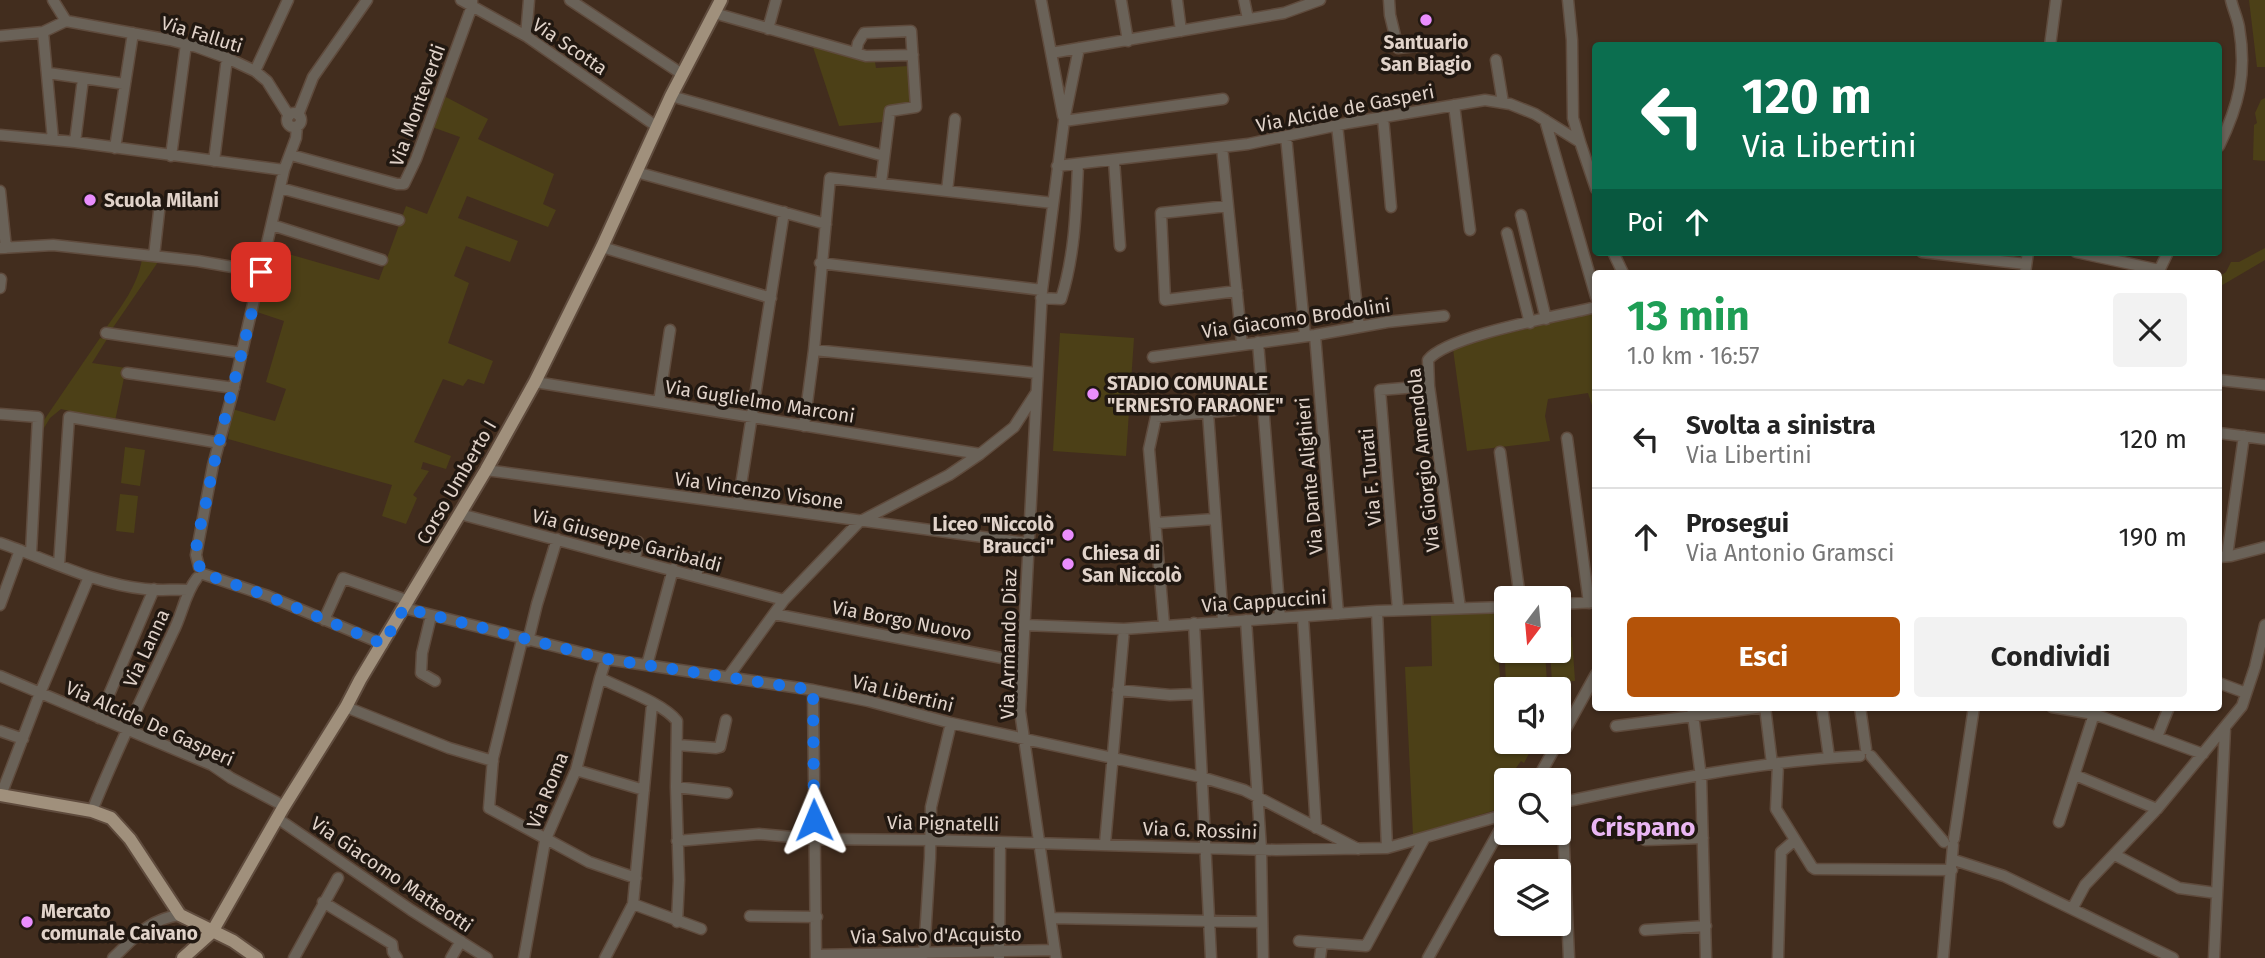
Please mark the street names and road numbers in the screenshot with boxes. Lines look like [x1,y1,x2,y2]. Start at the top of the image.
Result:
street label: Via Falluti [158,11,245,58]
street label: Via Scotta [528,13,612,80]
street label: Via Monteverdi [385,41,450,169]
street label: Via Alcide de Gasperi [1254,80,1436,137]
street label: Via Giacomo Brodolini [1200,294,1392,343]
street label: Via Giorgio Amendola [1402,367,1445,553]
street label: Via Guglielmo Marconi [663,375,856,428]
street label: Via Dante Alighieri [1291,396,1328,556]
street label: Corso Umberto I [412,416,501,548]
street label: Via F. Turati [1355,427,1386,527]
street label: Via Vincenzo Visone [673,467,845,514]
street label: Via Giuseppe Garibaldi [530,504,724,577]
street label: Via Armando Diaz [996,568,1021,720]
street label: Via Cappuccini [1201,586,1327,617]
street label: Via Borgo Nuovo [830,596,974,645]
street label: Via Lanna [118,606,175,691]
street label: Via Libertini [850,670,956,717]
street label: Via Alcide De Gasperi [62,676,238,771]
street label: Via Roma [522,749,573,832]
street label: Via Pignatelli [887,811,999,836]
street label: Via Giacomo Matteotti [306,812,477,937]
street label: Via G. Rossini [1142,817,1258,844]
street label: Via Salvo d'Acquisto [850,923,1022,948]

